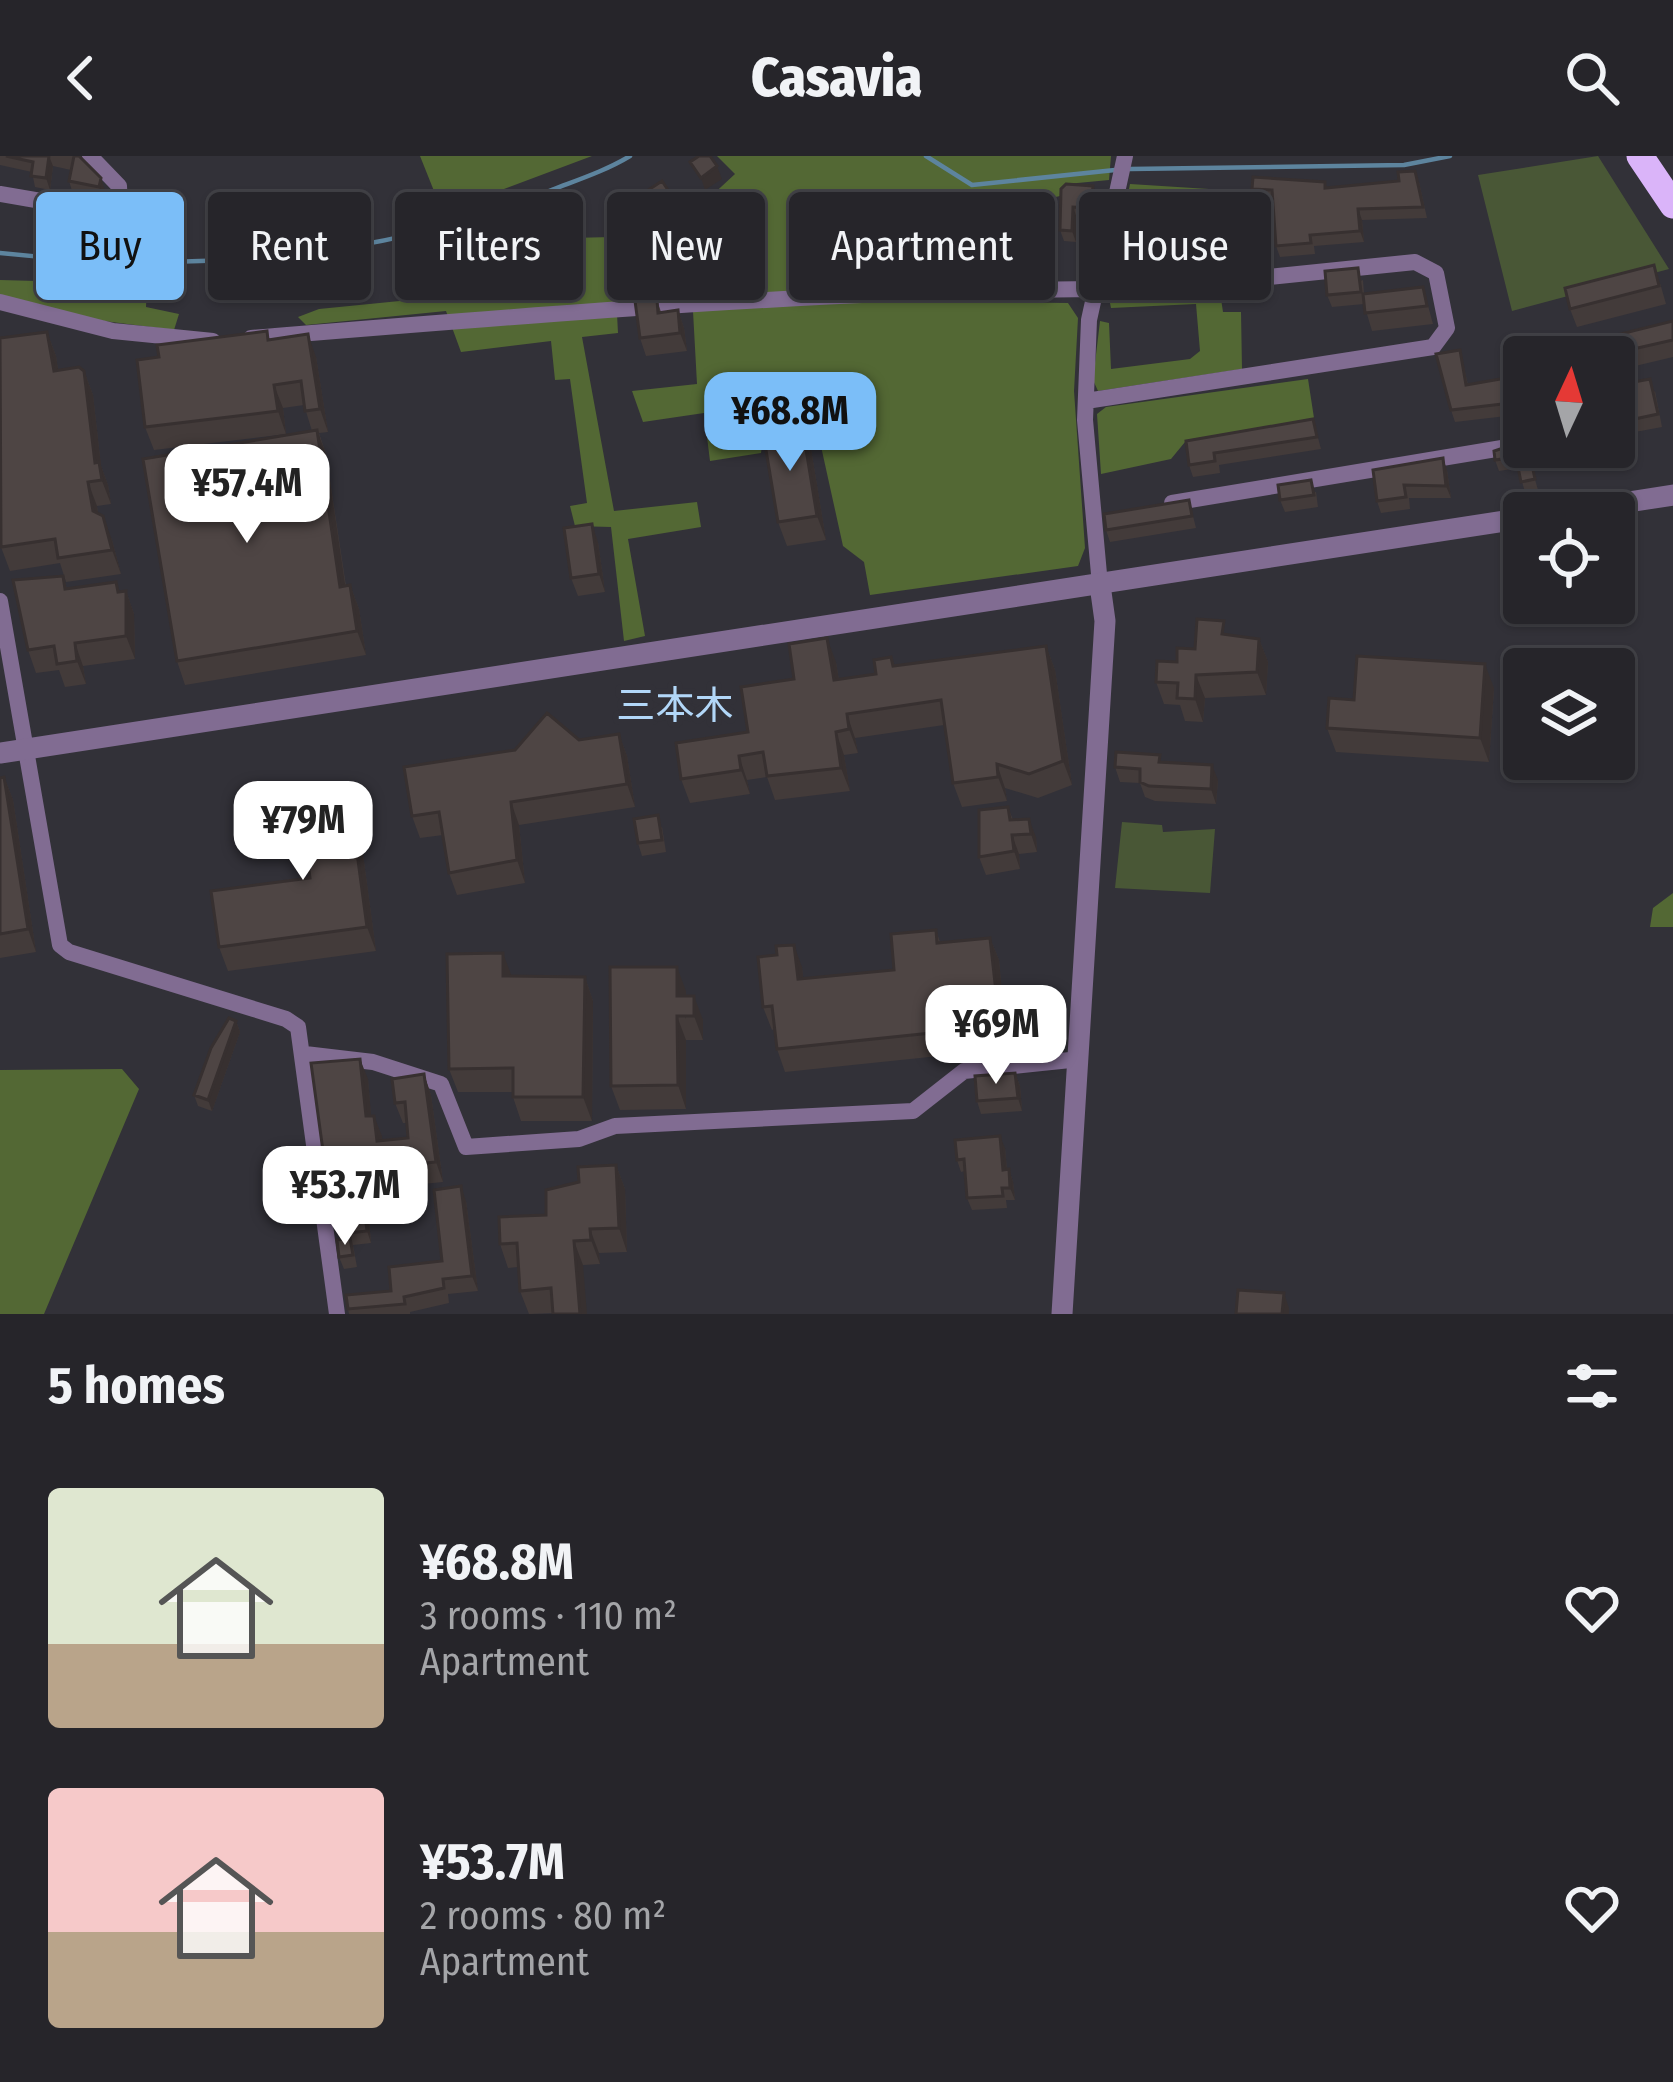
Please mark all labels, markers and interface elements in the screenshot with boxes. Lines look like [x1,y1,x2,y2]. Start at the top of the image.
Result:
icon: back [48,45,114,111]
icon: search [1559,45,1625,111]
text: Casavia [751,46,922,110]
chip: Buy [36,192,184,300]
chip: Rent [208,192,371,300]
chip: Filters [395,192,583,300]
chip: New [607,192,765,300]
chip: Apartment [789,192,1055,300]
chip: House [1079,192,1271,300]
north arrow [1503,336,1635,468]
map controls [1503,336,1635,780]
pin: ¥68.8M [692,372,888,474]
text: ¥68.8M [731,388,849,434]
pin: ¥57.4M [149,444,345,546]
text: ¥57.4M [192,460,302,506]
button: locate [1503,492,1635,624]
button: layers [1503,648,1635,780]
district label: 三本木 [616,683,734,729]
pin: ¥79M [232,781,374,883]
text: ¥79M [261,797,345,843]
pin: ¥69M [925,985,1067,1087]
text: ¥69M [952,1001,1040,1047]
pin: ¥53.7M [247,1146,443,1248]
text: ¥53.7M [290,1162,400,1208]
icon: filters [1559,1353,1625,1419]
text: 5 homes [48,1355,225,1417]
text: ¥68.8M [420,1531,574,1593]
icon: home [144,1536,288,1680]
icon: heart [1559,1575,1625,1641]
text: 3 rooms · 110 m² [420,1593,677,1639]
text: Apartment [420,1639,589,1685]
text: ¥53.7M [420,1831,565,1893]
icon: home [144,1836,288,1980]
icon: heart [1559,1875,1625,1941]
text: 2 rooms · 80 m² [420,1893,666,1939]
text: Apartment [420,1939,589,1985]

